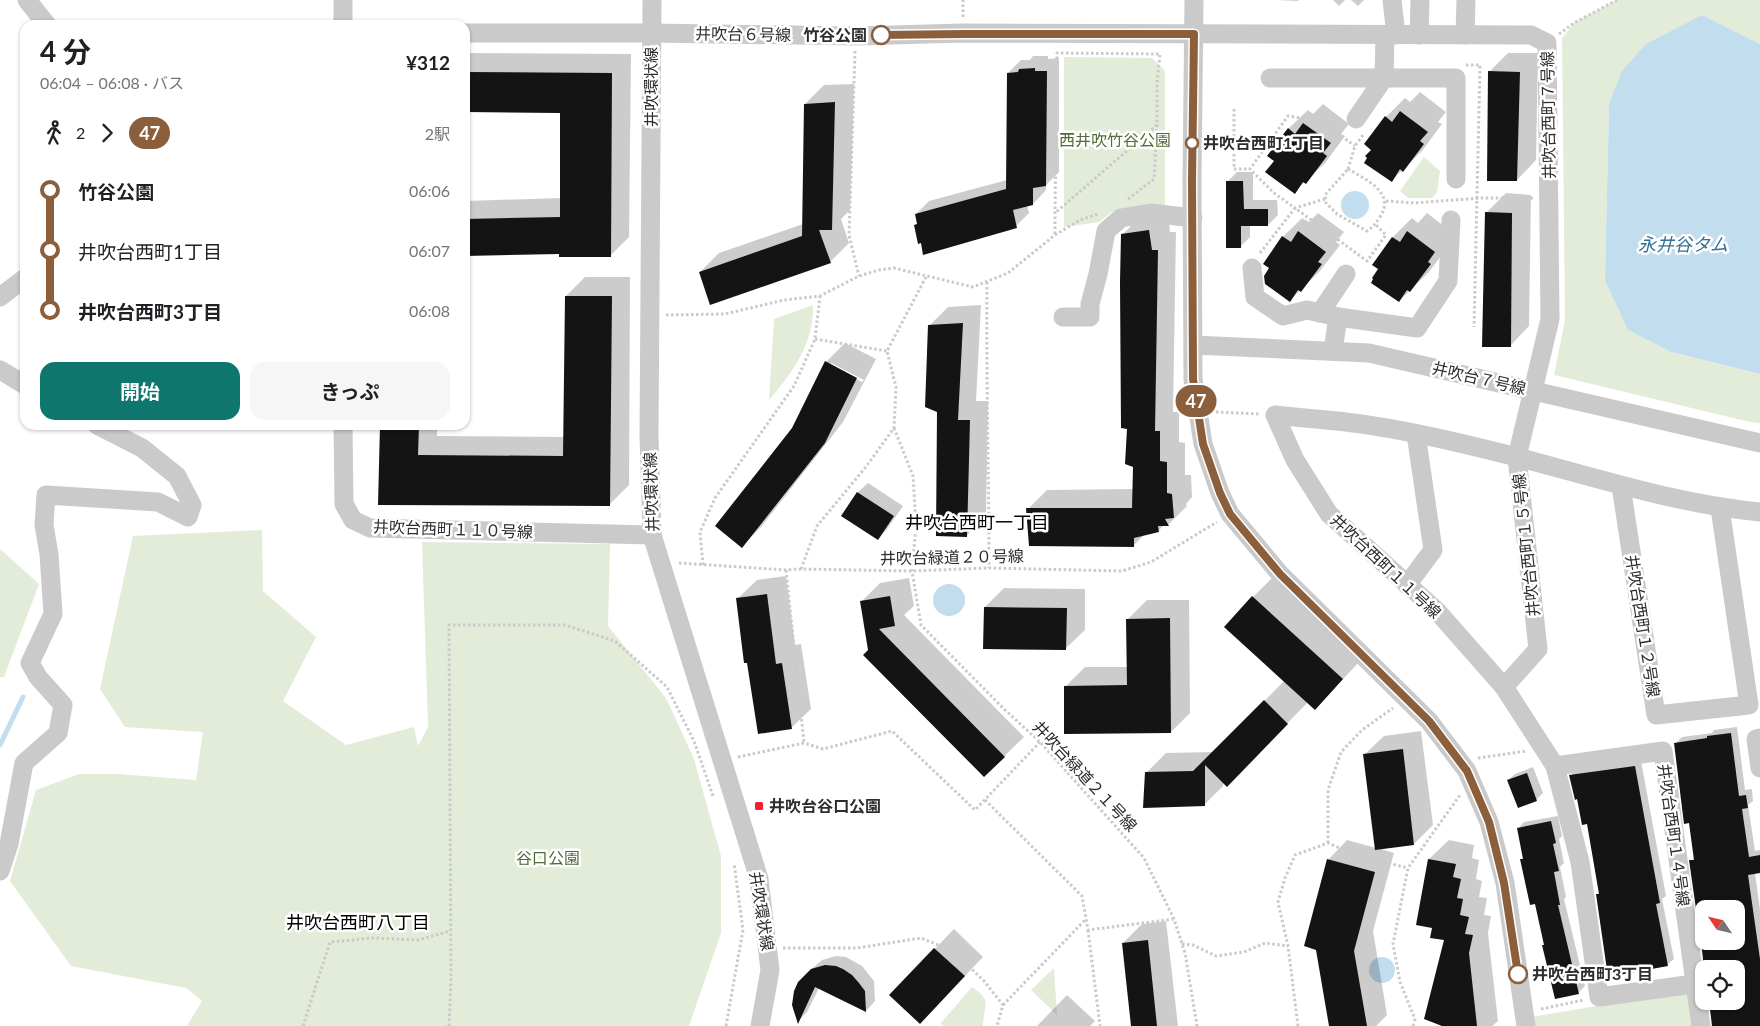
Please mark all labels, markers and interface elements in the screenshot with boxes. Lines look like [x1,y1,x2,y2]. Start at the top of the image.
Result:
street label: 井吹台６号線 [695,23,791,44]
place label: 竹谷公園 [803,25,867,44]
marker: 竹谷公園 [871,25,891,45]
text: 4 分 [40,34,91,68]
street label: 井吹環状線 [641,47,660,127]
text: ¥312 [406,51,450,74]
street label: 井吹台西町７号線 [1537,51,1558,179]
text: 06:04 – 06:08 · バス [40,73,184,92]
icon: walk [40,119,68,147]
icon: forward [93,119,121,147]
text: 47 [139,122,160,144]
text: 2 [76,123,85,142]
text: 2駅 [425,124,450,143]
park label: 西井吹竹谷公園 [1059,130,1171,149]
place label: 井吹台西町1丁目 [1203,133,1324,152]
marker: 井吹台西町1丁目 [1185,136,1199,150]
text: 竹谷公園 [78,180,154,203]
text: 06:06 [409,181,450,200]
water label: 永井谷タム [1638,233,1728,255]
text: 井吹台西町1丁目 [78,240,222,263]
text: 06:07 [409,241,450,260]
text: 井吹台西町3丁目 [78,300,222,323]
text: 06:08 [409,301,450,320]
street label: 井吹台７号線 [1430,357,1528,398]
button: 開始 [40,362,240,420]
button: きっぷ [250,362,450,420]
line badge: 47 [1174,385,1218,417]
text: 47 [1186,390,1206,412]
street label: 井吹環状線 [640,452,661,532]
street label: 井吹台西町１５号線 [1509,472,1542,618]
street label: 井吹台西町１１号線 [1327,510,1445,622]
district label: 井吹台西町一丁目 [905,511,1049,533]
street label: 井吹台西町１１０号線 [373,516,533,541]
street label: 井吹台緑道２０号線 [880,546,1024,567]
street label: 井吹台西町１２号線 [1623,553,1664,699]
street label: 井吹台緑道２１号線 [1029,717,1141,835]
street label: 井吹台西町１４号線 [1655,762,1694,908]
place label: 井吹台谷口公園 [769,796,881,815]
marker: 井吹台谷口公園 [753,800,765,812]
park label: 谷口公園 [516,848,580,867]
street label: 井吹環状線 [747,870,778,952]
north arrow [1695,900,1745,950]
map controls [1695,900,1745,1010]
district label: 井吹台西町八丁目 [286,911,430,933]
button: locate [1695,960,1745,1010]
marker: 井吹台西町3丁目 [1508,964,1528,984]
place label: 井吹台西町3丁目 [1532,964,1653,983]

